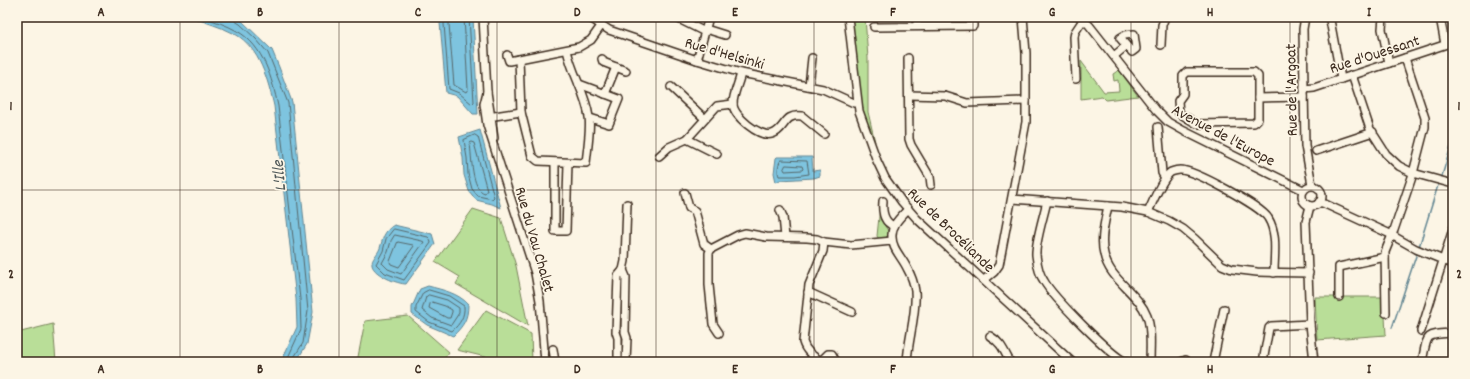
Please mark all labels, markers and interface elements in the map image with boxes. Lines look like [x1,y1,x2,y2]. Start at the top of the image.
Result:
text: A [97,4,105,23]
text: B [257,4,263,23]
text: C [415,4,422,23]
text: D [574,4,581,23]
text: E [732,4,739,23]
text: F [890,4,896,23]
text: G [1049,4,1056,23]
text: H [1207,4,1214,23]
text: I [1367,4,1372,23]
street label: Rue d'Ouessant [1327,30,1423,81]
street label: Rue d'Helsinki [682,32,767,77]
street label: Rue de l'Argoat [1280,43,1305,137]
text: 1 [10,98,13,117]
text: 1 [1458,98,1461,117]
street label: Avenue de l'Europe [1167,99,1279,173]
water label: L'Ille [268,158,294,192]
street label: Rue de Brocéliande [901,183,999,279]
street label: Rue du Vau Chalet [508,184,560,295]
text: 2 [8,266,14,285]
text: 2 [1456,266,1462,285]
text: A [97,361,105,379]
text: B [257,361,263,379]
text: C [415,361,422,379]
text: D [574,361,581,379]
text: E [732,361,739,379]
text: F [890,361,896,379]
text: G [1049,361,1056,379]
text: H [1207,361,1214,379]
text: I [1367,361,1372,379]

